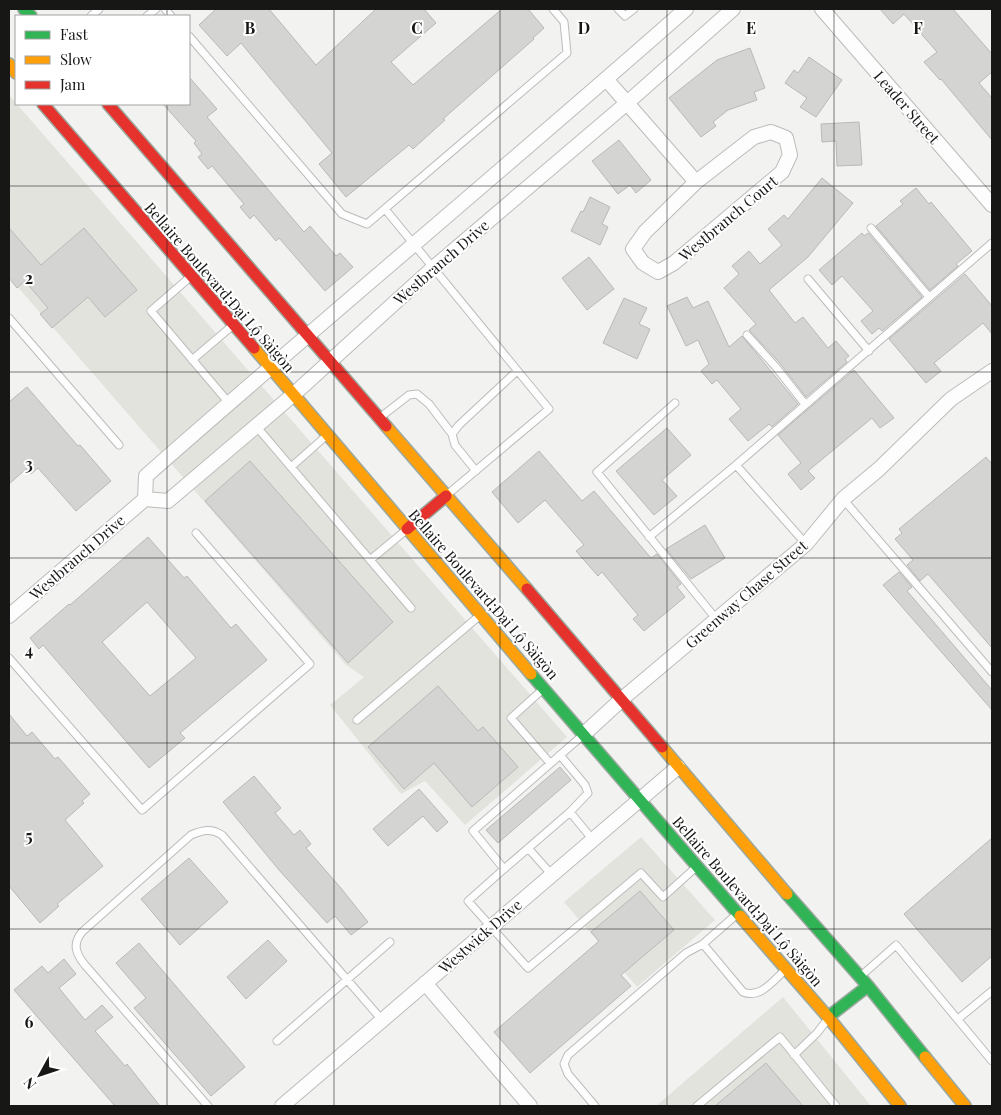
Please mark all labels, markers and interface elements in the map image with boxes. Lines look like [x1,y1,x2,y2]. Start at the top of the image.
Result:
legend [15,15,190,105]
text: B [245,17,256,38]
text: C [411,17,423,38]
text: D [578,17,590,38]
text: E [746,17,756,38]
text: F [913,17,923,38]
text: Fast [60,24,89,44]
text: Slow [60,49,92,69]
street label: Leader Street [870,66,945,148]
text: Jam [59,74,86,94]
street label: Westbranch Court [674,170,782,266]
street label: Bellaire Boulevard;Đại Lộ Sàigòn [141,198,299,376]
street label: Westbranch Drive [388,215,493,310]
text: 2 [25,267,33,288]
text: 3 [25,453,33,474]
street label: Bellaire Boulevard;Đại Lộ Sàigòn [405,505,563,683]
street label: Westbranch Drive [24,510,129,605]
street label: Greenway Chase Street [681,535,812,653]
text: 4 [25,639,33,660]
street label: Bellaire Boulevard;Đại Lộ Sàigòn [669,812,827,990]
text: 5 [25,825,33,846]
street label: Westwick Drive [433,894,526,978]
text: 6 [25,1011,34,1032]
north arrow [15,1050,65,1100]
text: N [19,1074,40,1094]

